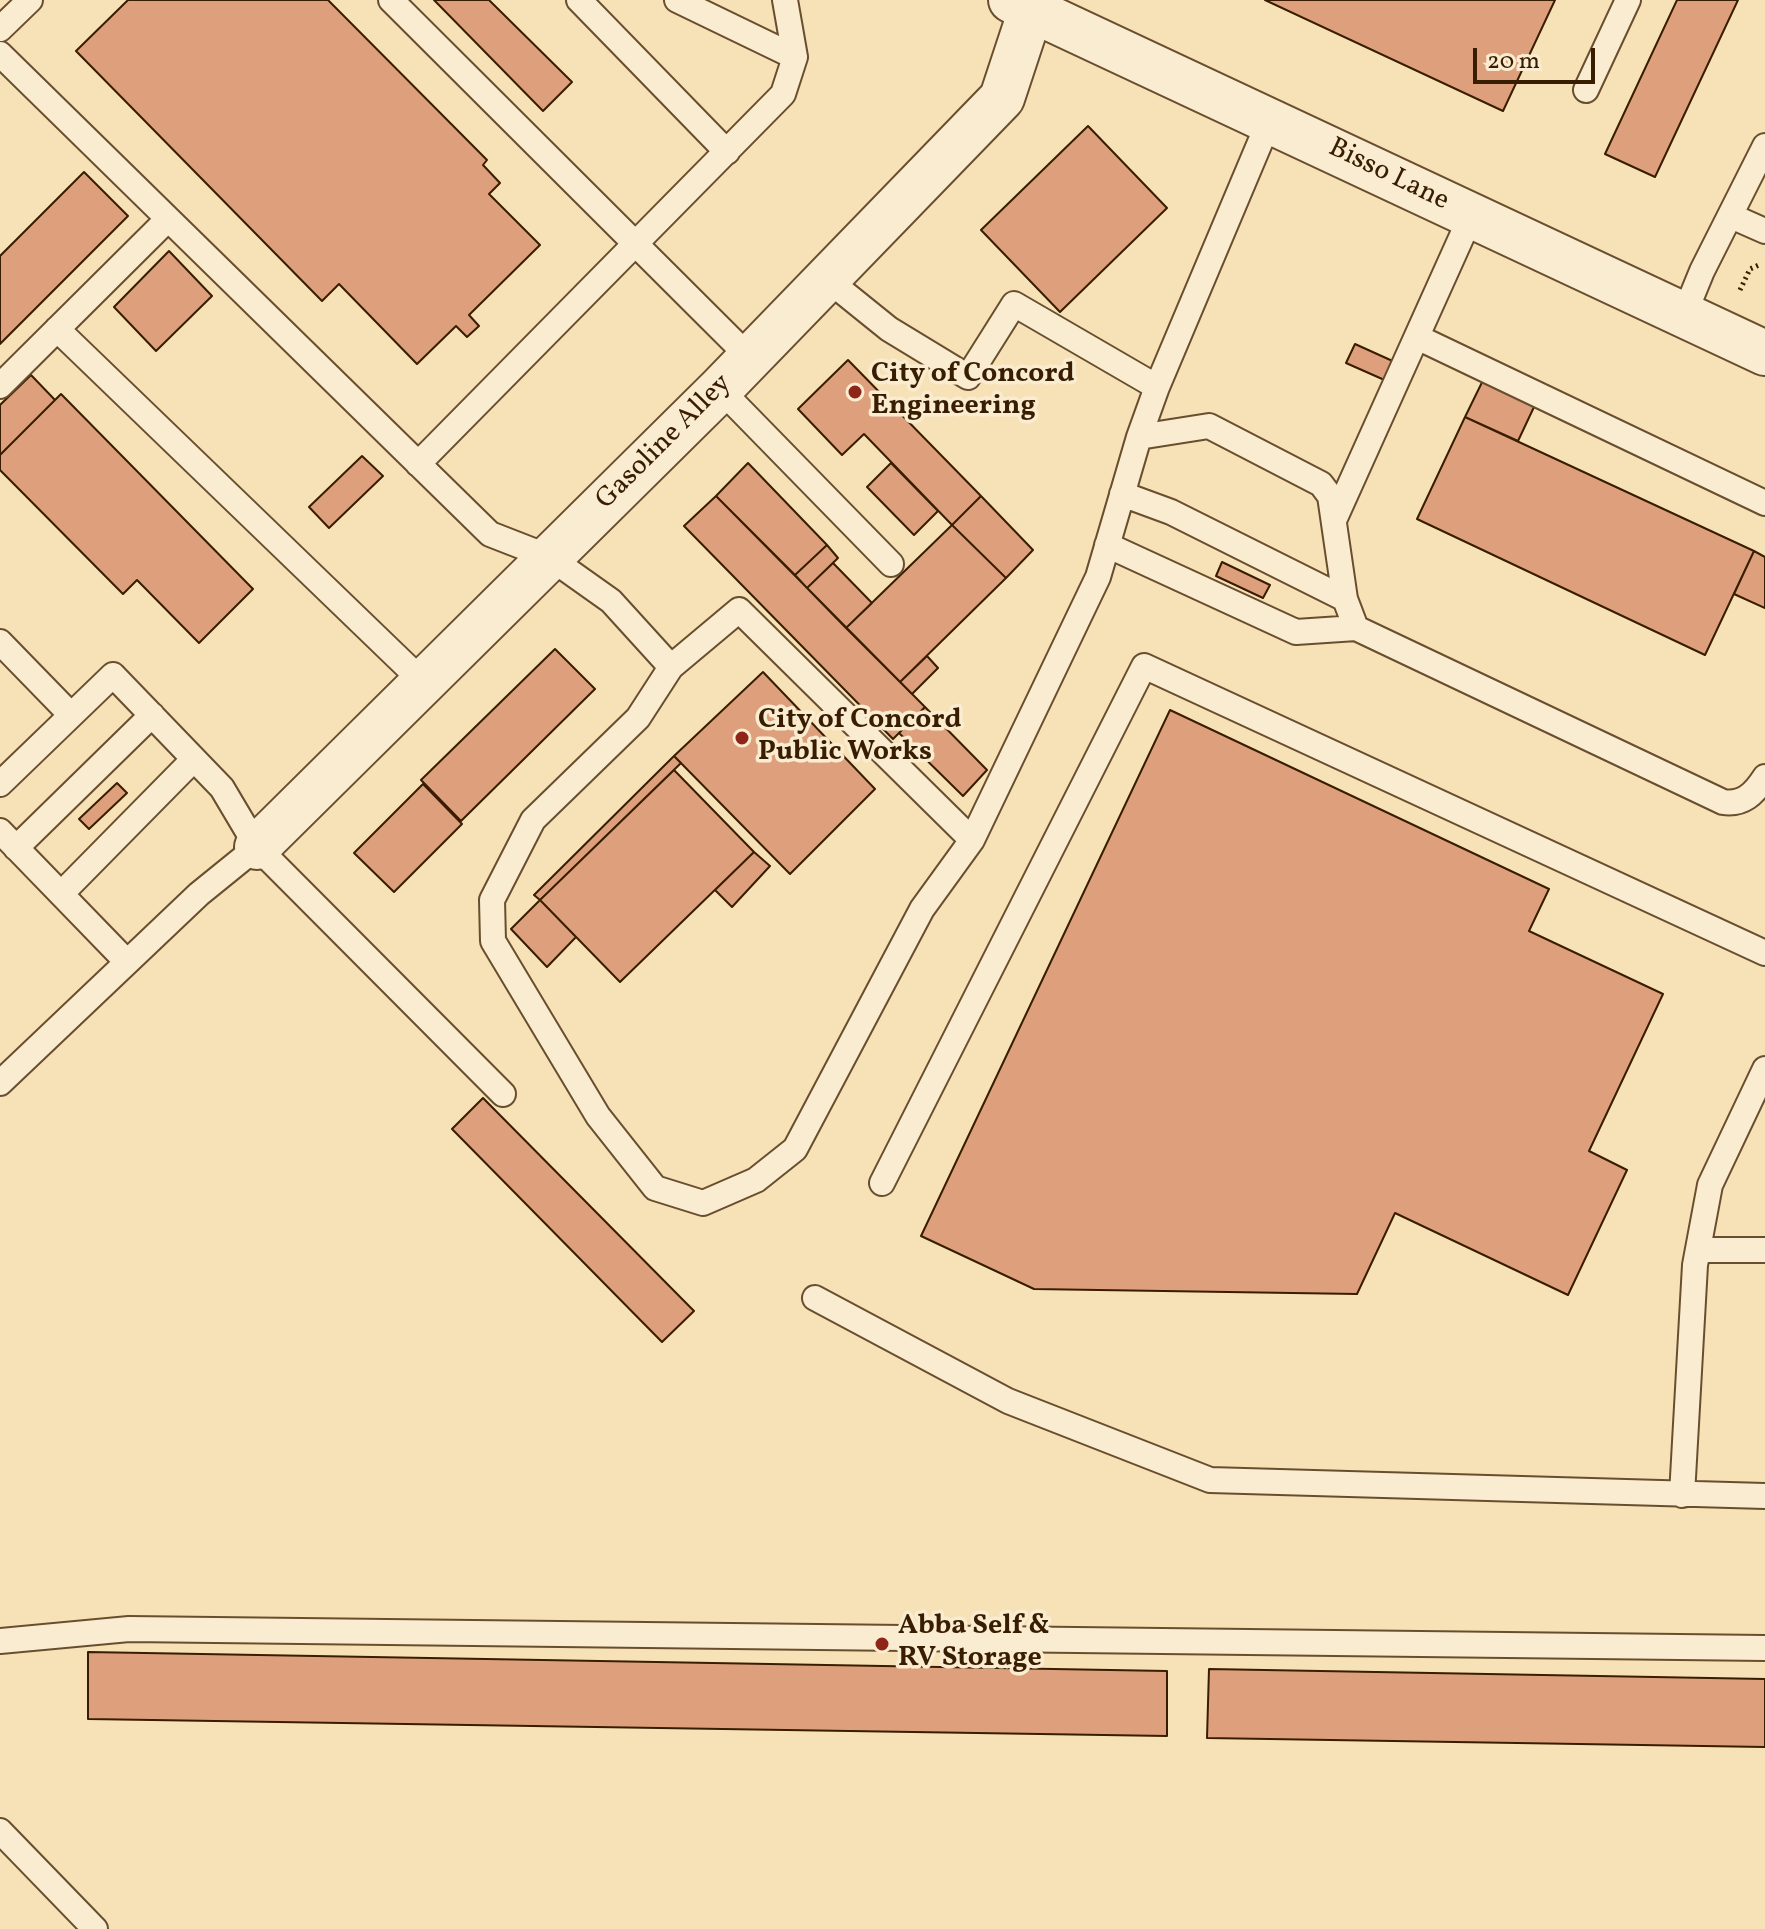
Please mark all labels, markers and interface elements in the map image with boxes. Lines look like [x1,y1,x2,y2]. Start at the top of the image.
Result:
scale bar [1477,32,1599,82]
text: 20 m [1487,45,1540,79]
street label: Bisso Lane [1322,132,1454,220]
place label: City of Concord Engineering [871,359,1075,425]
street label: Gasoline Alley [590,368,740,518]
marker: City of Concord Engineering [846,383,864,401]
place label: City of Concord Public Works [758,705,962,771]
marker: City of Concord Public Works [733,729,751,747]
place label: Abba Self & RV Storage [898,1611,1050,1677]
marker: Abba Self & RV Storage [873,1635,891,1653]

